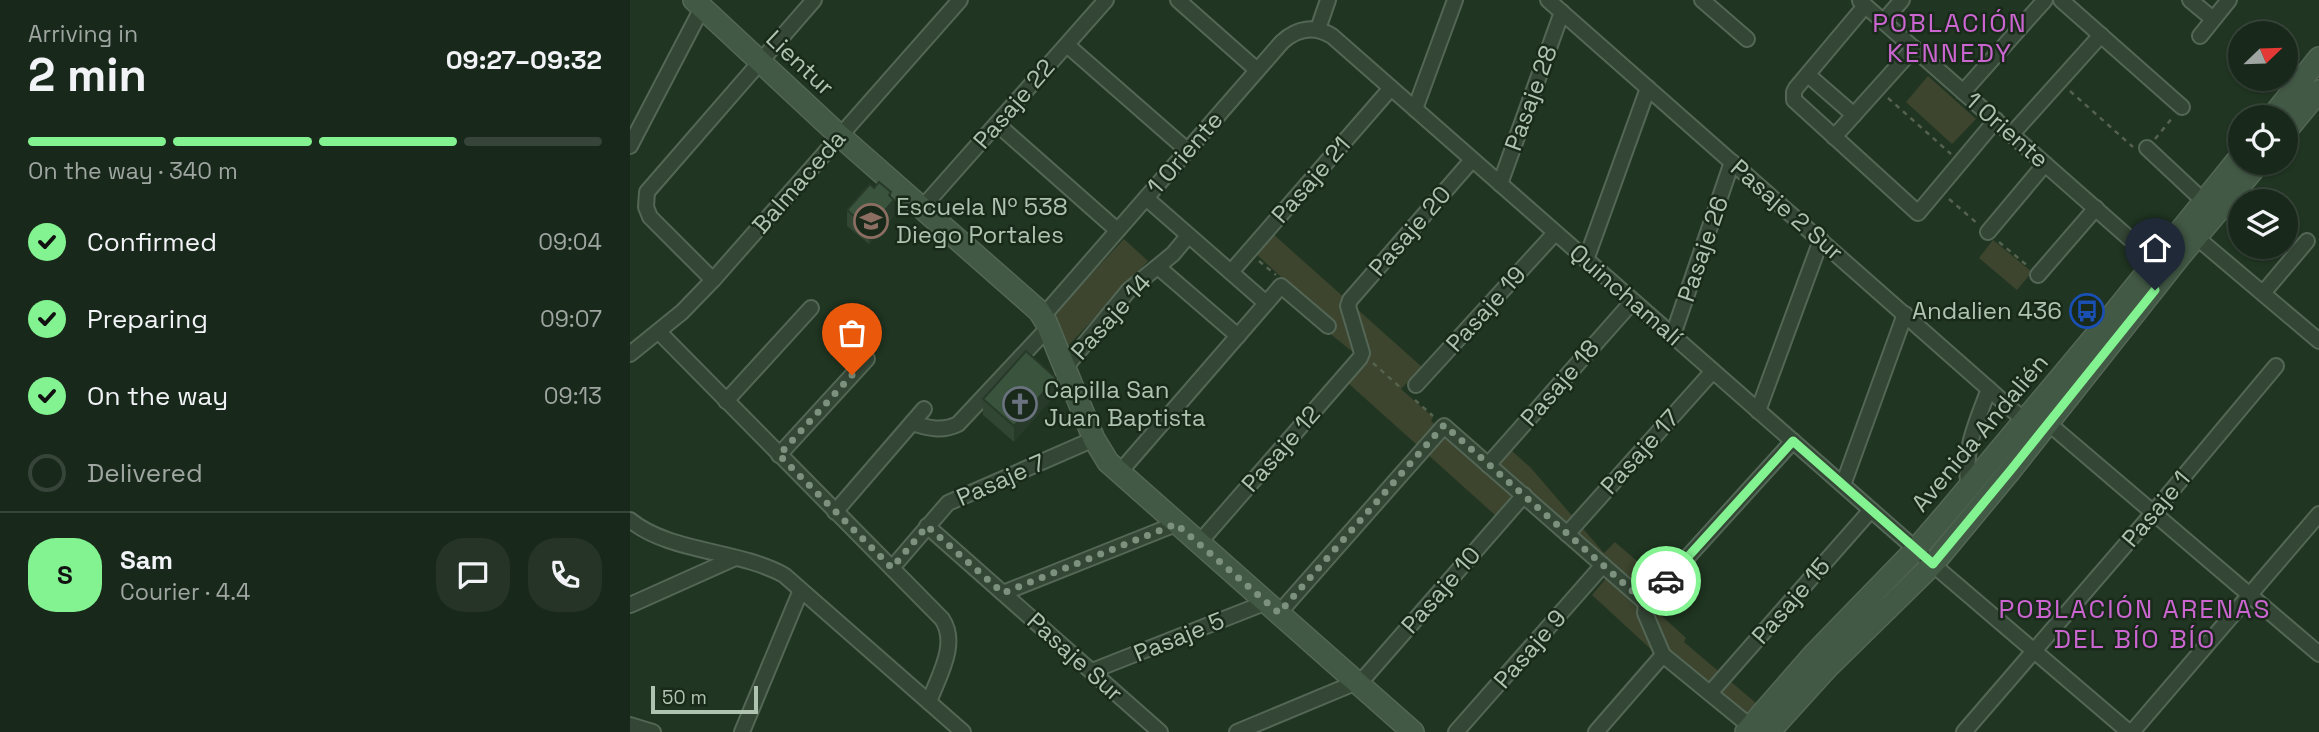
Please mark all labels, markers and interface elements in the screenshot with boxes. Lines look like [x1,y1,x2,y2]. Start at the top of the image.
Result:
district label: POBLACIÓN KENNEDY [1872,6,2028,70]
text: Arriving in [28,19,138,49]
north arrow [2228,21,2298,91]
map controls [2228,21,2298,259]
street label: Lientur [760,23,841,102]
street label: Pasaje 28 [1497,41,1564,155]
text: 09:27–09:32 [446,43,602,77]
text: 2 min [28,46,147,104]
street label: Pasaje 22 [966,52,1061,155]
street label: 1 Oriente [1959,85,2055,174]
street label: 1 Oriente [1140,105,1229,201]
button: locate [2228,105,2298,175]
street label: Balmaceda [745,123,852,240]
street label: Pasaje 21 [1264,130,1357,229]
street label: Pasaje 2 Sur [1724,152,1850,267]
text: On the way · 340 m [28,156,238,186]
street label: Pasaje 20 [1362,179,1458,282]
button: layers [2228,189,2298,259]
place label: Escuela Nº 538 Diego Portales [896,191,1068,250]
street label: Pasaje 26 [1670,192,1735,306]
school or university icon: Escuela Nº 538 Diego Portales [852,202,890,240]
pin [2125,218,2185,290]
icon: check [28,223,66,261]
text: Confirmed [87,225,217,259]
text: 09:04 [538,227,602,257]
icon: home [2136,229,2174,267]
street label: Quinchamalí [1563,237,1690,352]
street label: Pasaje 19 [1439,259,1532,358]
street label: Pasaje 14 [1064,267,1157,366]
bus stop icon: Andalien 436 [2068,292,2106,330]
place label: Andalien 436 [1912,295,2062,326]
icon: check [28,300,66,338]
text: Preparing [87,302,208,336]
pin [822,303,882,375]
text: 09:07 [540,304,602,334]
icon: bag [833,314,871,352]
street label: Pasaje 18 [1513,333,1606,433]
street label: Avenida Andalién [1904,347,2055,518]
place label: Capilla San Juan Baptista [1044,374,1206,433]
icon: check [28,377,66,415]
text: On the way [87,379,228,413]
text: 09:13 [544,381,602,411]
church icon: Capilla San Juan Baptista [1001,385,1039,423]
street label: Pasaje 12 [1234,399,1327,498]
street label: Pasaje 17 [1593,403,1686,501]
street label: Pasaje 7 [952,446,1050,513]
text: Delivered [87,456,203,490]
street label: Pasaje 1 [2115,464,2197,553]
button: chat [436,538,510,612]
button: phone [528,538,602,612]
street label: Pasaje 10 [1394,540,1487,640]
text: Sam [120,543,173,577]
courier [1631,546,1701,616]
street label: Pasaje 15 [1745,551,1837,650]
text: S [57,558,73,592]
icon: car [1647,562,1685,600]
text: Courier · 4.4 [120,577,250,607]
district label: POBLACIÓN ARENAS DEL BÍO BÍO [1999,592,2271,656]
street label: Pasaje 9 [1487,603,1573,695]
street label: Pasaje 5 [1129,604,1229,669]
street label: Pasaje Sur [1021,605,1130,708]
scale bar [651,683,758,715]
text: 50 m [662,685,707,710]

